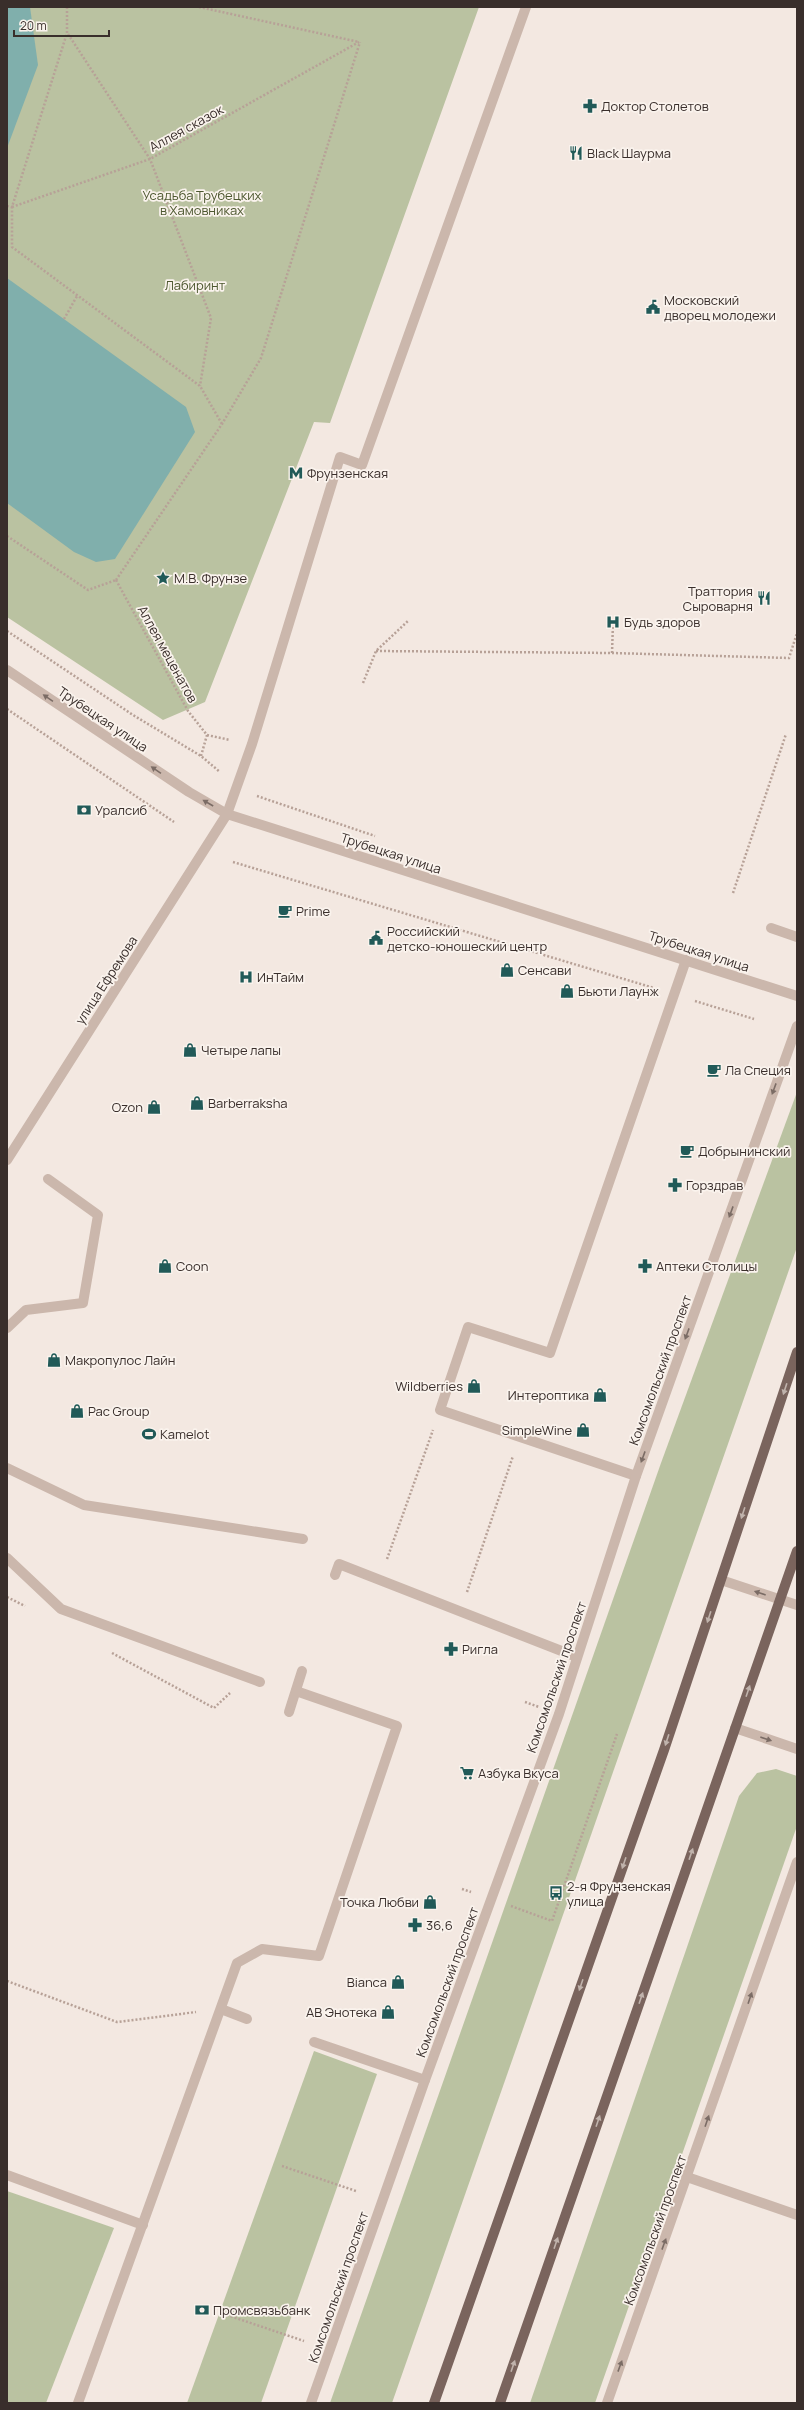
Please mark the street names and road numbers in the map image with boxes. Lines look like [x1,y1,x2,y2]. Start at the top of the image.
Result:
street label: Аллея сказок [146,100,227,156]
street label: Аллея меценатов [134,602,202,706]
street label: Трубецкая улица [55,682,151,756]
street label: Трубецкая улица [338,828,444,878]
street label: Трубецкая улица [646,926,752,976]
street label: улица Ефремова [71,932,141,1028]
street label: Комсомольский проспект [624,1292,696,1448]
street label: Комсомольский проспект [522,1599,590,1755]
street label: Комсомольский проспект [411,1904,483,2060]
street label: Комсомольский проспект [619,2152,691,2308]
street label: Комсомольский проспект [304,2209,372,2365]

